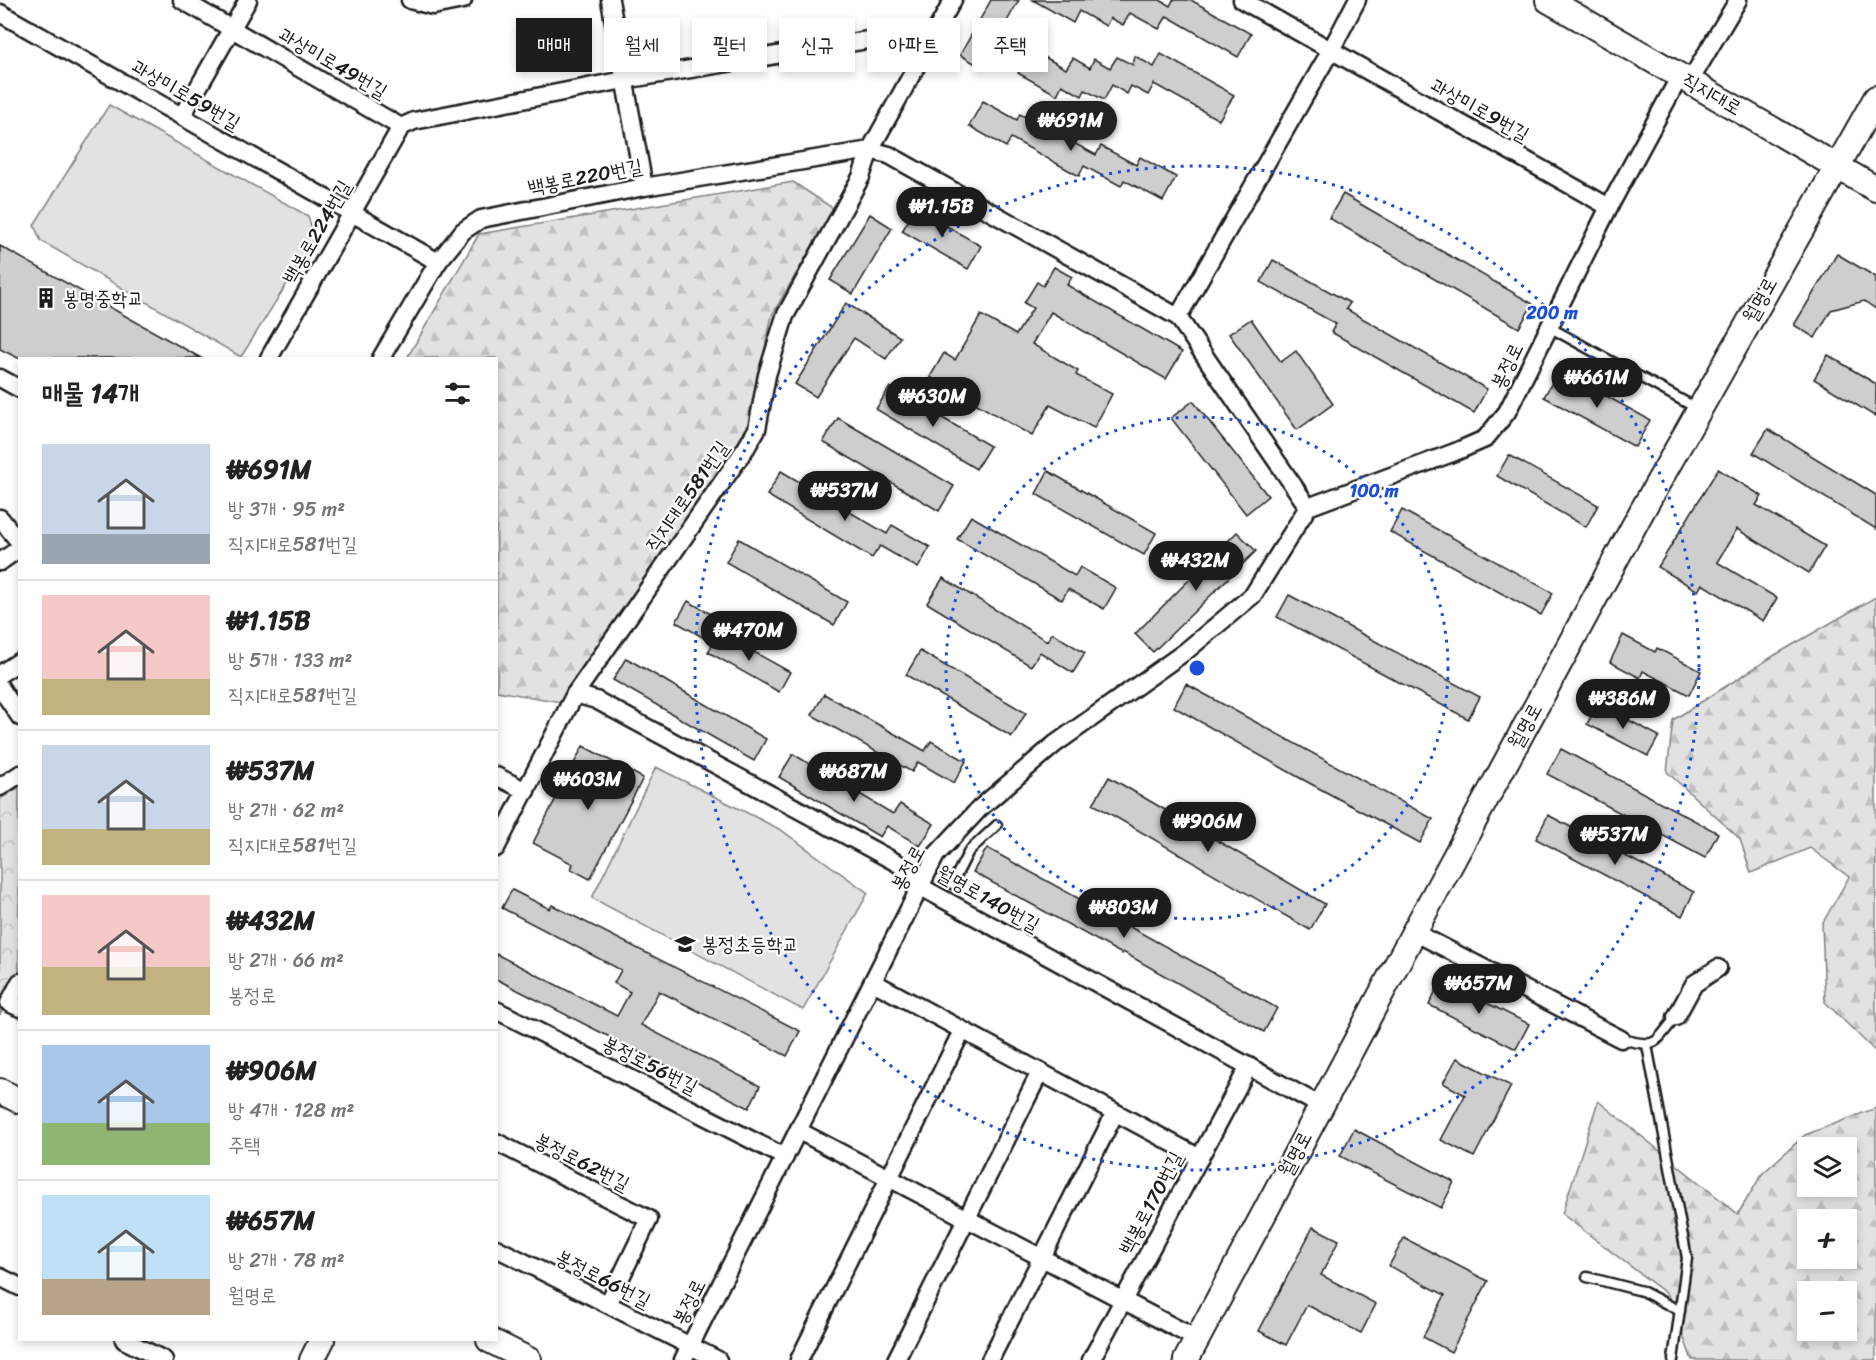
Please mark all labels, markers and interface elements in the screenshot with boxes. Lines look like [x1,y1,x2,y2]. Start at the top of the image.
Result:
street label: 과상미로49번길 [272,18,394,108]
chip: 매매 [516,18,592,72]
chip: 월세 [604,18,680,72]
chip: 필터 [692,18,767,72]
chip: 신규 [779,18,855,72]
chip: 아파트 [867,18,960,72]
chip: 주택 [972,18,1048,72]
street label: 과상미로59번길 [125,50,247,140]
street label: 직지대로 [1675,63,1749,125]
street label: 과상미로9번길 [1424,68,1536,152]
pin: ₩691M [1029,101,1113,152]
text: ₩691M [1039,103,1103,138]
street label: 백봉로220번길 [525,149,645,205]
street label: 백봉로224번길 [273,173,361,291]
pin: ₩1.15B [893,187,991,238]
text: ₩1.15B [910,189,974,224]
street label: 월명로 [1733,270,1787,330]
place label: 봉명중학교 [63,281,143,316]
building icon: 봉명중학교 [34,286,58,310]
text: 200 m [1525,297,1578,329]
street label: 봉정로 [1481,337,1533,395]
pin: ₩661M [1555,358,1639,409]
text: ₩661M [1565,360,1629,395]
text: 매물 14개 [42,370,139,416]
icon: filters [441,377,474,410]
pin: ₩630M [891,377,975,428]
text: ₩630M [900,379,966,414]
street label: 직지대로581번길 [636,433,738,559]
text: ₩691M [228,446,311,492]
icon: home [90,468,162,540]
pin: ₩537M [803,471,887,522]
text: ₩537M [812,473,878,508]
text: 100 m [1350,475,1399,507]
text: 방 3개 · 95 m² [228,492,345,527]
text: 직지대로581번길 [228,527,357,562]
pin: ₩432M [1154,541,1238,592]
text: ₩432M [1163,543,1229,578]
text: ₩1.15B [228,597,311,643]
pin: ₩470M [707,611,791,662]
text: ₩470M [715,613,783,648]
icon: home [90,619,162,691]
text: 방 5개 · 133 m² [228,643,352,678]
centre of rings [1187,658,1207,678]
text: 직지대로581번길 [228,678,357,713]
pin: ₩386M [1581,679,1665,730]
text: ₩386M [1590,681,1656,716]
street label: 월명로 [1498,696,1552,756]
text: ₩537M [228,747,314,793]
pin: ₩687M [812,752,896,803]
text: ₩687M [821,754,887,789]
pin: ₩603M [546,760,630,811]
text: ₩603M [555,762,621,797]
icon: home [90,769,162,841]
text: 방 2개 · 62 m² [228,793,344,828]
pin: ₩906M [1166,802,1250,853]
text: ₩906M [1174,804,1242,839]
pin: ₩537M [1573,815,1657,866]
text: ₩537M [1582,817,1648,852]
text: 직지대로581번길 [228,828,357,863]
street label: 봉정로 [881,838,935,898]
street label: 월명로140번길 [930,856,1046,942]
pin: ₩803M [1082,888,1166,939]
text: ₩803M [1090,890,1158,925]
text: ₩432M [228,897,315,943]
icon: home [90,919,162,991]
place label: 봉정초등학교 [702,927,799,962]
school or university icon: 봉정초등학교 [673,932,697,956]
text: 방 2개 · 66 m² [228,943,344,978]
pin: ₩657M [1437,964,1521,1015]
text: ₩657M [1446,966,1512,1001]
text: 봉정로 [228,978,276,1013]
street label: 봉정로56번길 [596,1026,704,1104]
text: ₩906M [228,1047,316,1093]
icon: home [90,1069,162,1141]
text: 방 4개 · 128 m² [228,1093,354,1128]
street label: 봉정로62번길 [528,1123,636,1201]
street label: 월명로 [1268,1124,1322,1184]
text: 주택 [228,1128,260,1163]
map controls [1797,1137,1857,1341]
button: layers [1797,1137,1857,1197]
street label: 백봉로170번길 [1109,1145,1193,1261]
text: ₩657M [228,1197,315,1243]
button: + [1797,1209,1857,1269]
icon: home [90,1219,162,1291]
street label: 봉정로66번길 [549,1240,657,1318]
text: 방 2개 · 78 m² [228,1243,345,1278]
street label: 봉정로 [662,1273,716,1331]
text: 월명로 [228,1278,276,1313]
button: − [1797,1281,1857,1341]

